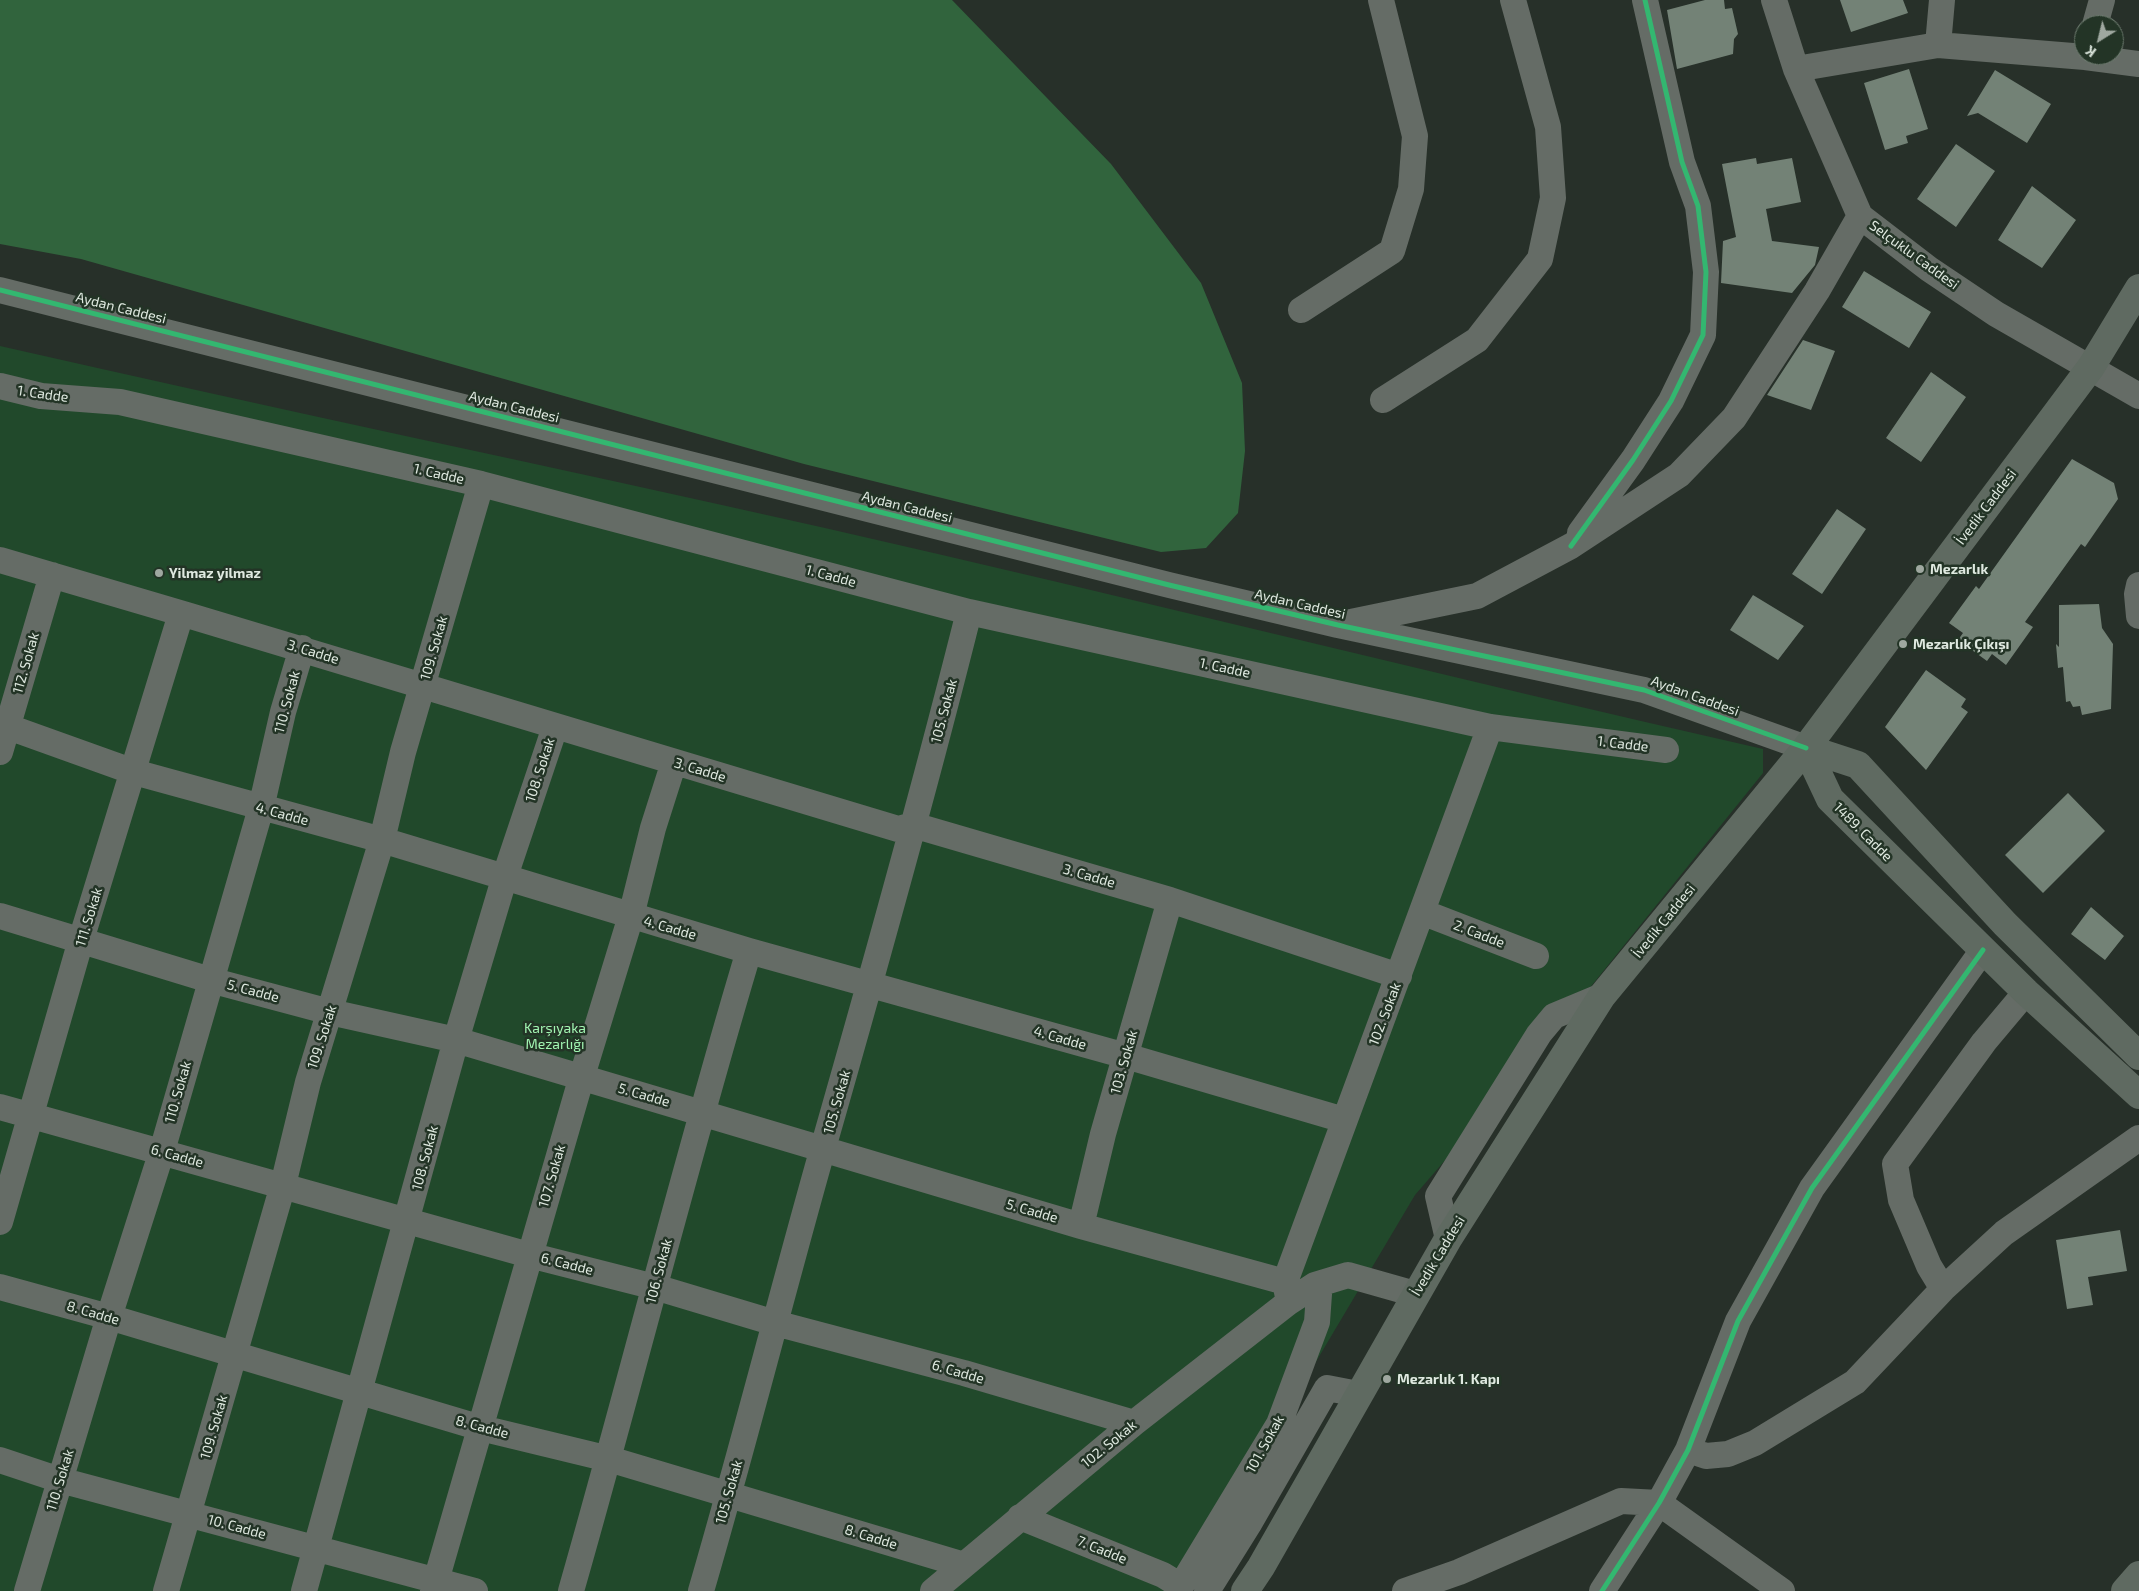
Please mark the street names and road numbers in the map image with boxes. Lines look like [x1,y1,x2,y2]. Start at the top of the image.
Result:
street label: Selçuklu Caddesi [1866,217,1962,293]
street label: Aydan Caddesi [74,289,168,327]
street label: 1. Cadde [17,382,69,406]
street label: Aydan Caddesi [467,388,561,426]
street label: 1. Cadde [412,460,466,488]
street label: İvedik Caddesi [1952,466,2020,548]
street label: Aydan Caddesi [860,488,954,526]
street label: 1. Cadde [804,561,858,591]
street label: Aydan Caddesi [1253,585,1347,623]
street label: 109. Sokak [417,614,451,682]
street label: 112. Sokak [9,630,43,696]
street label: 3. Cadde [285,636,341,668]
street label: 1. Cadde [1198,654,1252,682]
street label: 110. Sokak [271,669,303,735]
street label: Aydan Caddesi [1649,672,1741,720]
street label: 105. Sokak [927,677,961,745]
street label: 1. Cadde [1597,733,1649,755]
street label: 108. Sokak [522,736,558,804]
street label: 3. Cadde [672,754,728,786]
street label: 4. Cadde [254,799,310,829]
street label: 1489. Cadde [1830,799,1896,865]
street label: 3. Cadde [1061,861,1117,891]
street label: İvedik Caddesi [1629,881,1699,961]
street label: 111. Sokak [72,885,106,949]
street label: 4. Cadde [642,912,698,944]
street label: 2. Cadde [1451,917,1507,951]
street label: 5. Cadde [225,976,281,1006]
street label: 102. Sokak [1365,980,1405,1048]
street label: 109. Sokak [304,1003,340,1071]
street label: 4. Cadde [1032,1022,1088,1054]
street label: 103. Sokak [1107,1028,1141,1096]
street label: 110. Sokak [161,1059,195,1125]
street label: 105. Sokak [820,1068,854,1136]
street label: 5. Cadde [616,1080,672,1110]
street label: 108. Sokak [408,1124,442,1192]
street label: 6. Cadde [149,1141,205,1171]
street label: 107. Sokak [535,1143,569,1209]
street label: 5. Cadde [1004,1196,1060,1226]
street label: İvedik Caddesi [1408,1213,1468,1299]
street label: 106. Sokak [642,1237,676,1305]
street label: 6. Cadde [539,1249,595,1279]
street label: 8. Cadde [65,1297,121,1329]
street label: 6. Cadde [930,1357,986,1387]
street label: 109. Sokak [197,1393,231,1461]
street label: 8. Cadde [454,1412,510,1442]
street label: 101. Sokak [1242,1412,1288,1476]
street label: 102. Sokak [1078,1417,1140,1471]
street label: 110. Sokak [43,1447,77,1513]
street label: 105. Sokak [712,1458,746,1526]
street label: 10. Cadde [206,1511,268,1543]
street label: 8. Cadde [843,1521,899,1553]
street label: 7. Cadde [1075,1532,1129,1568]

